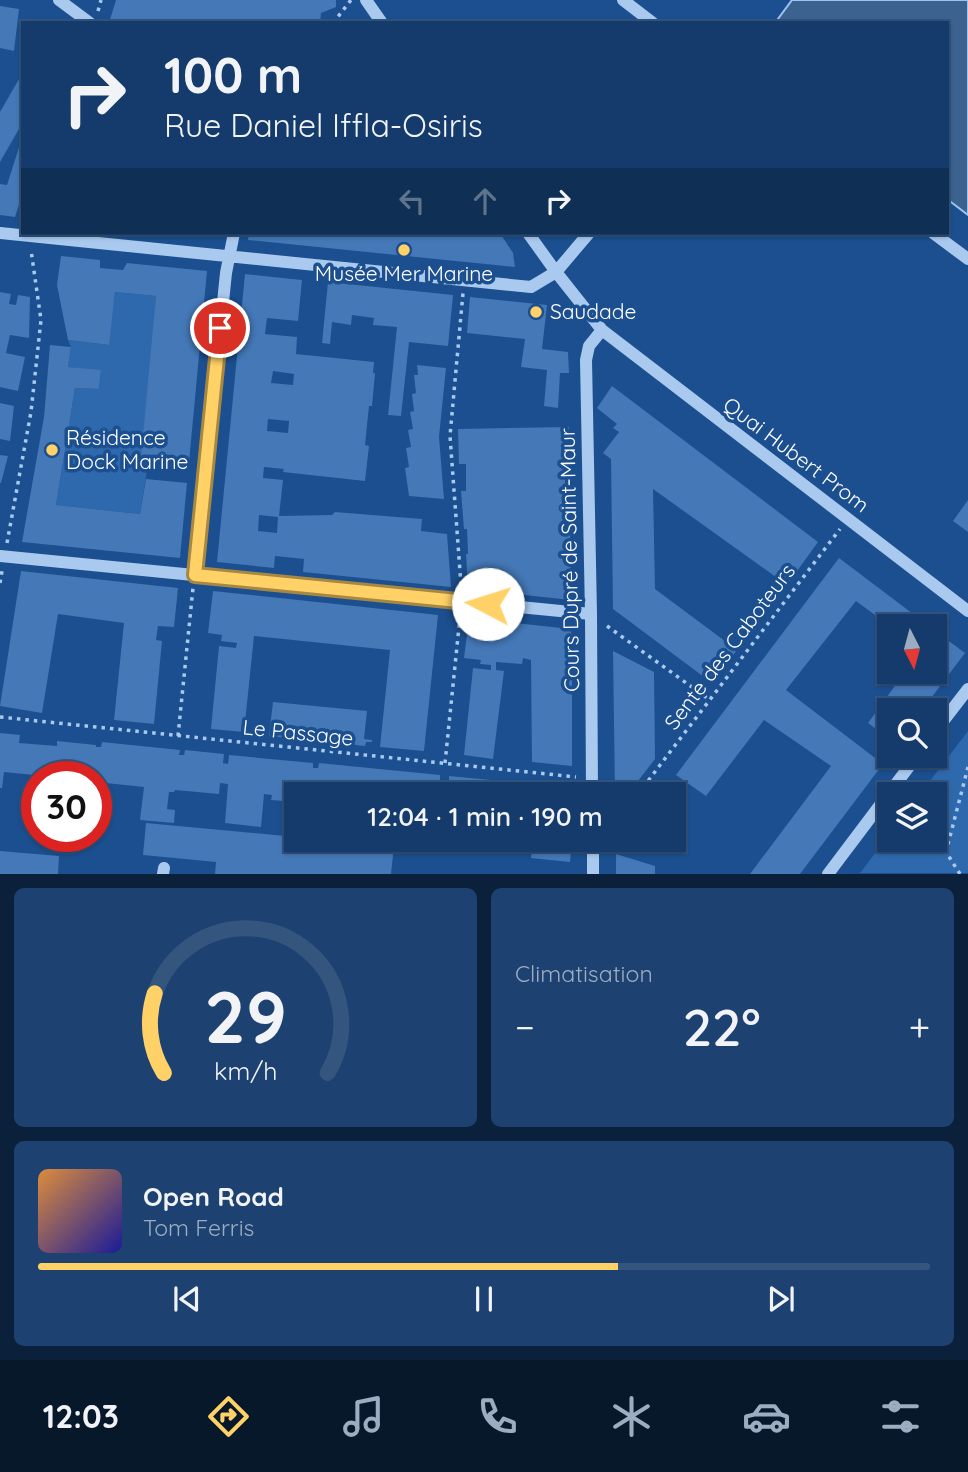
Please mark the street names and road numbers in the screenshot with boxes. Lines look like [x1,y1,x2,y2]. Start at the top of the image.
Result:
street label: Quai Hubert Prom [719,391,875,517]
street label: Cours Dupré de Saint-Maur [554,428,584,692]
street label: Sente des Caboteurs [658,558,800,735]
street label: Le Passage [242,713,355,751]

